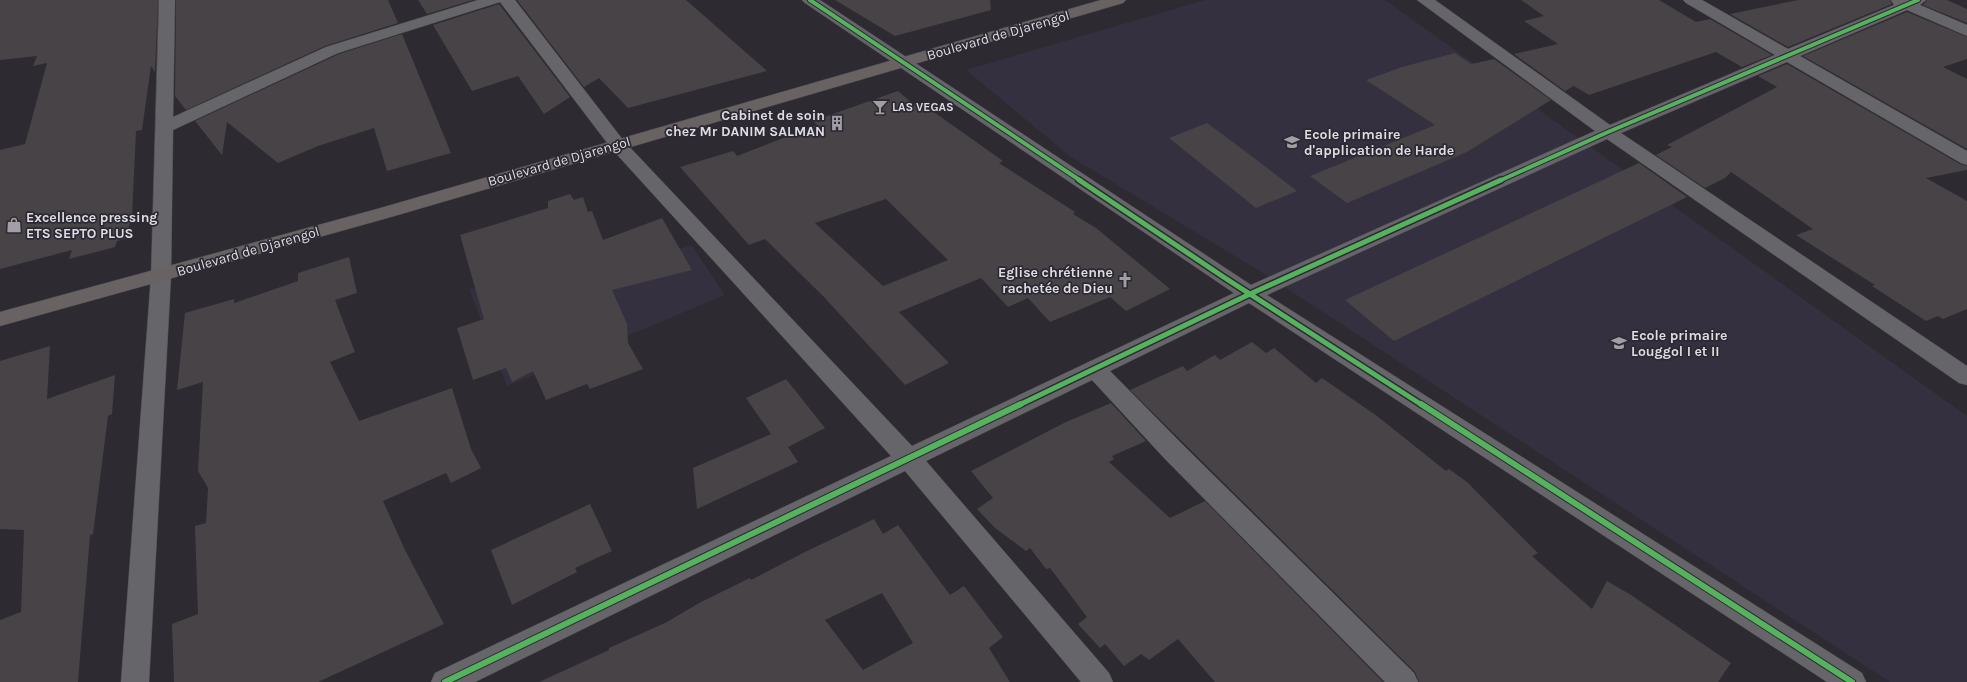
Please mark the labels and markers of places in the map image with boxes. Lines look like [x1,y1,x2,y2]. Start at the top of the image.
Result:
bar icon: LAS VEGAS [871,98,889,116]
place label: LAS VEGAS [892,100,954,114]
place label: Cabinet de soin chez Mr DANIM SALMAN [666,107,825,140]
building icon: Cabinet de soin chez Mr DANIM SALMAN [828,114,846,132]
place label: Ecole primaire d'application de Harde [1304,126,1454,159]
school or university icon: Ecole primaire d'application de Harde [1283,133,1301,151]
place label: Excellence pressing ETS SEPTO PLUS [26,209,158,242]
shop icon: Excellence pressing ETS SEPTO PLUS [5,216,23,234]
place label: Eglise chrétienne rachetée de Dieu [998,264,1113,297]
church icon: Eglise chrétienne rachetée de Dieu [1116,271,1134,289]
place label: Ecole primaire Louggol I et II [1631,327,1727,360]
school or university icon: Ecole primaire Louggol I et II [1610,334,1628,352]

